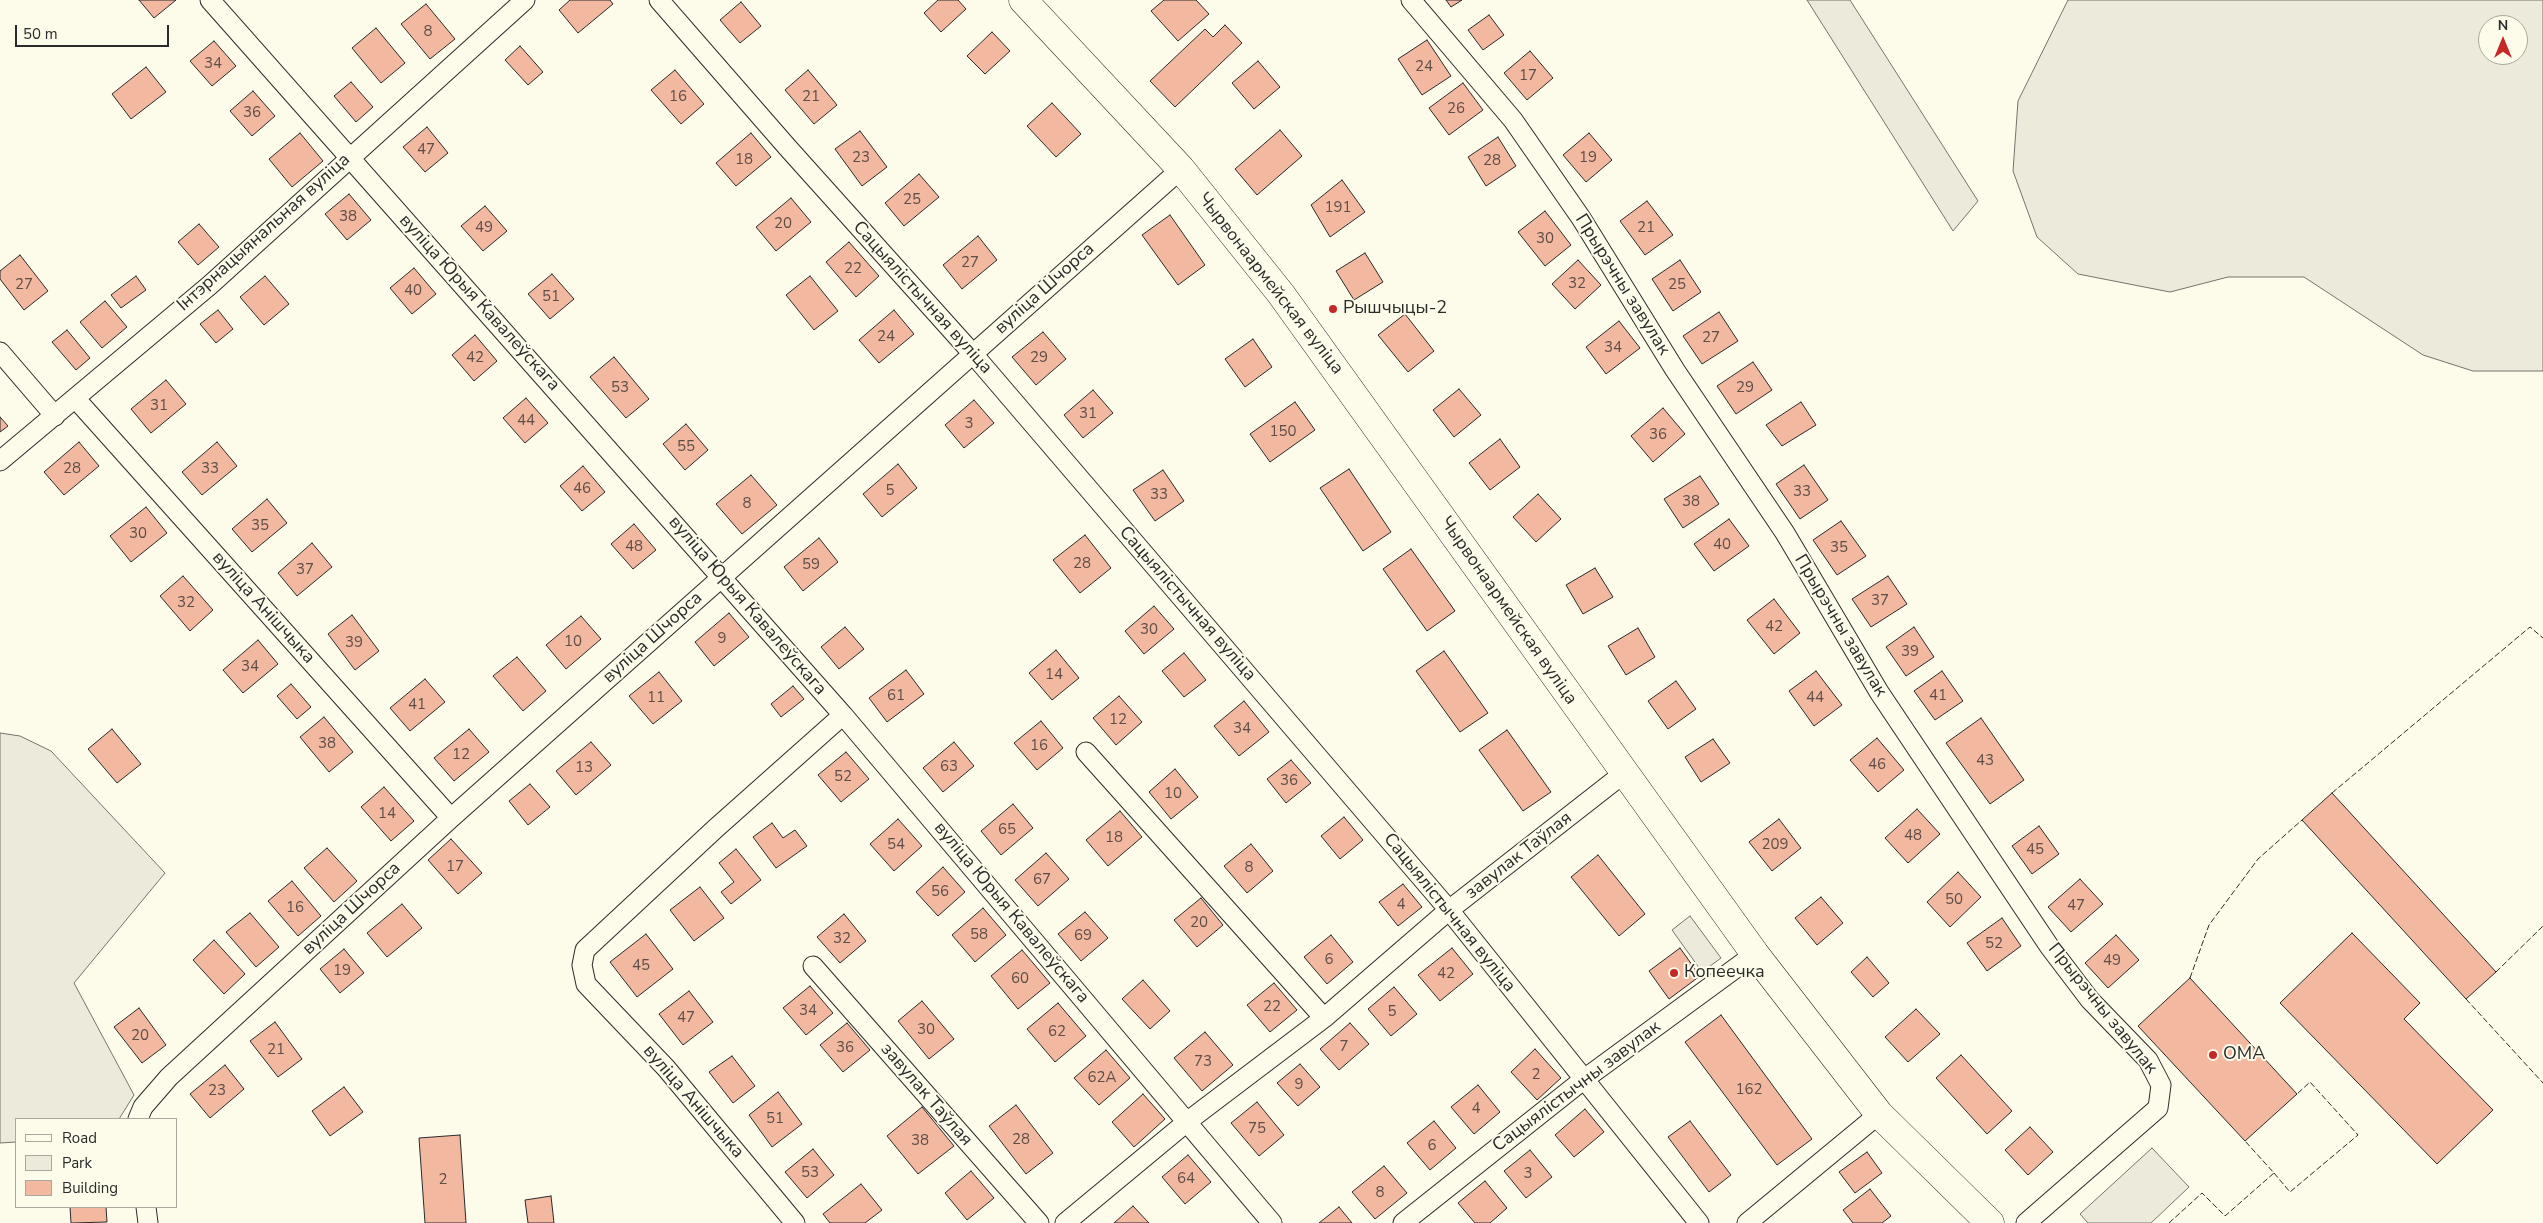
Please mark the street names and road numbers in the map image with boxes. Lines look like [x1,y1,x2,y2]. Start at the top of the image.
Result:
street label: Інтэрнацыянальная вуліца [173,150,355,316]
street label: Чырвонаармейская вуліца [1192,189,1348,379]
street label: вуліца Юрыя Кавалеўскага [394,210,564,396]
street label: Прырэчны завулак [1570,211,1674,359]
street label: Сацыялістычная вуліца [848,217,996,379]
street label: вуліца Шчорса [991,239,1099,339]
street label: вуліца Юрыя Кавалеўскага [663,512,831,700]
street label: Чырвонаармейская вуліца [1435,513,1581,709]
street label: Сацыялістычная вуліца [1114,522,1260,686]
street label: вуліца Анішчыка [207,548,319,668]
street label: Прырэчны завулак [1789,551,1891,701]
street label: вуліца Шчорса [599,588,707,688]
street label: завулак Таўлая [1461,808,1577,904]
street label: вуліца Юрыя Кавалеўскага [929,818,1093,1008]
street label: Сацыялістычная вуліца [1378,829,1520,997]
street label: вуліца Шчорса [298,858,406,960]
street label: Прырэчны завулак [2043,939,2161,1079]
street label: Сацыялістычны завулак [1489,1017,1665,1157]
street label: завулак Таўлая [875,1039,977,1151]
street label: вуліца Анішчыка [638,1041,748,1163]

